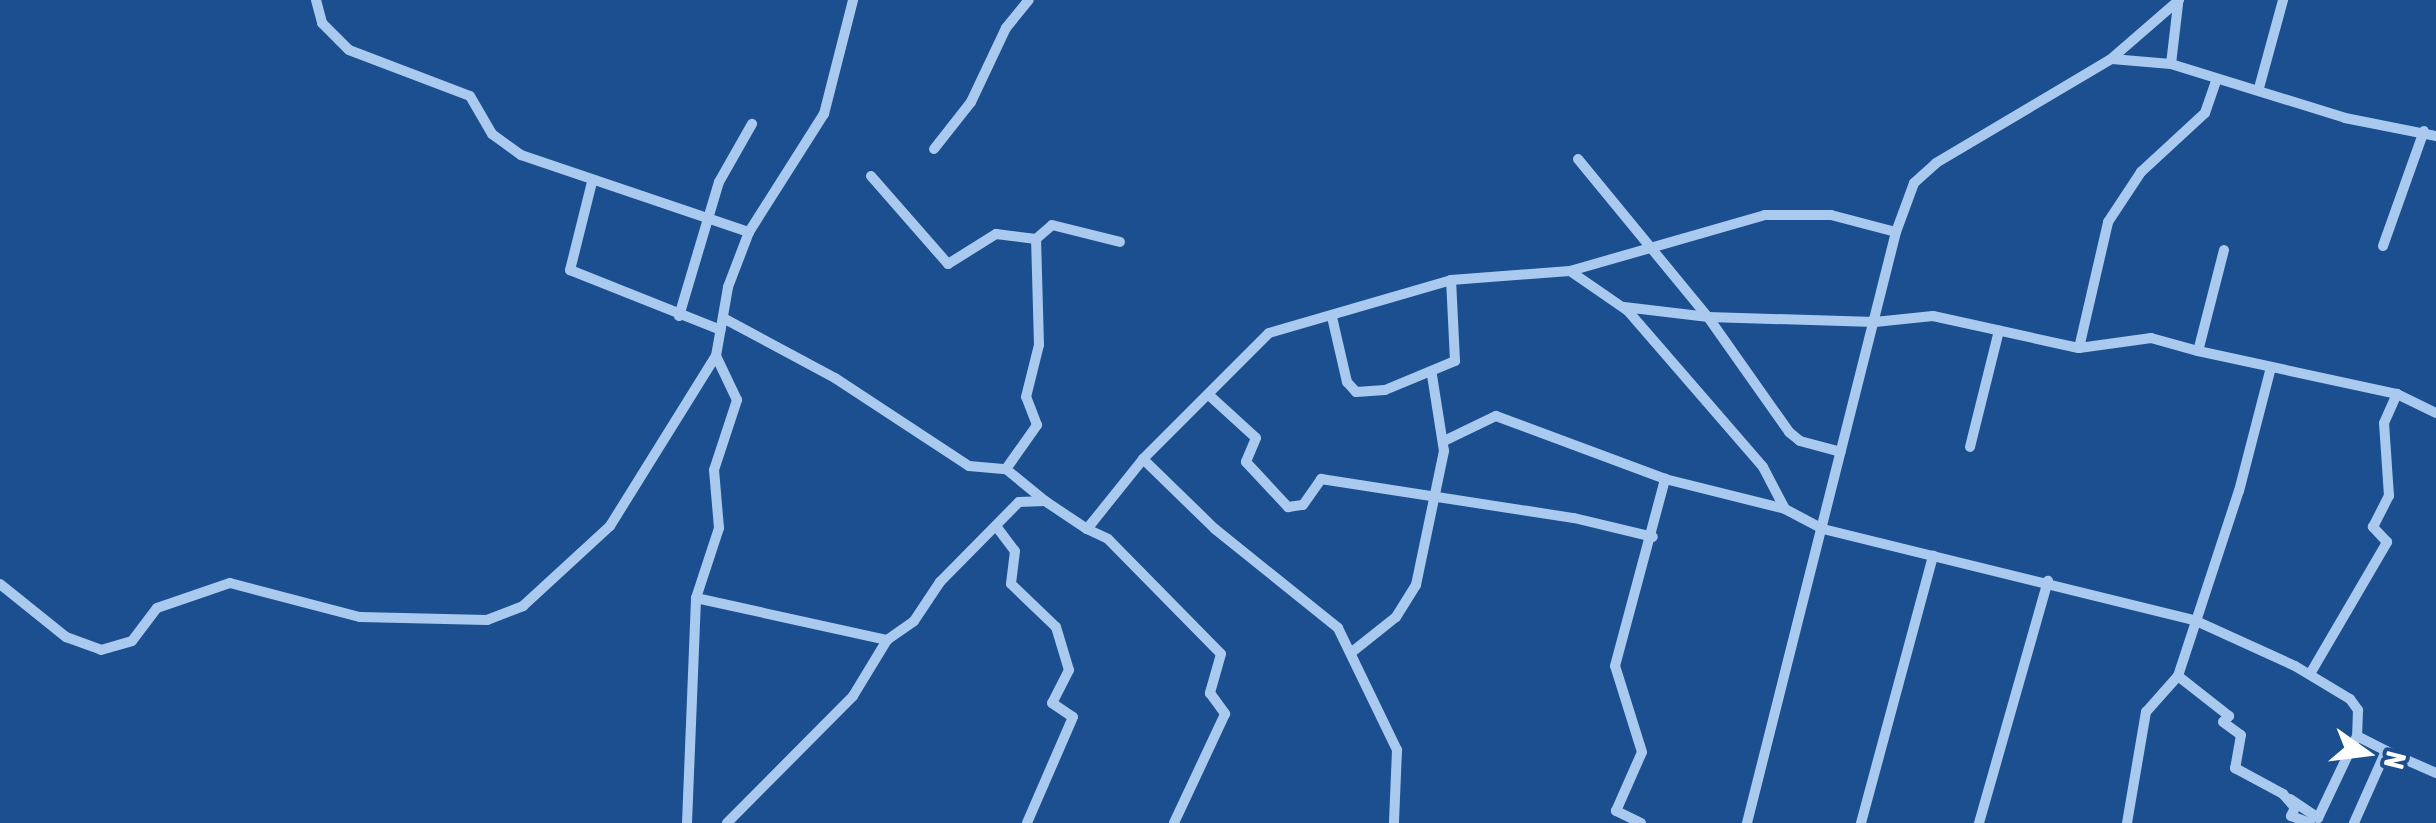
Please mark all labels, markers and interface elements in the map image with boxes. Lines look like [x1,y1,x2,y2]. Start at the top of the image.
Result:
north arrow [2316,703,2416,803]
text: N [2378,748,2413,772]

